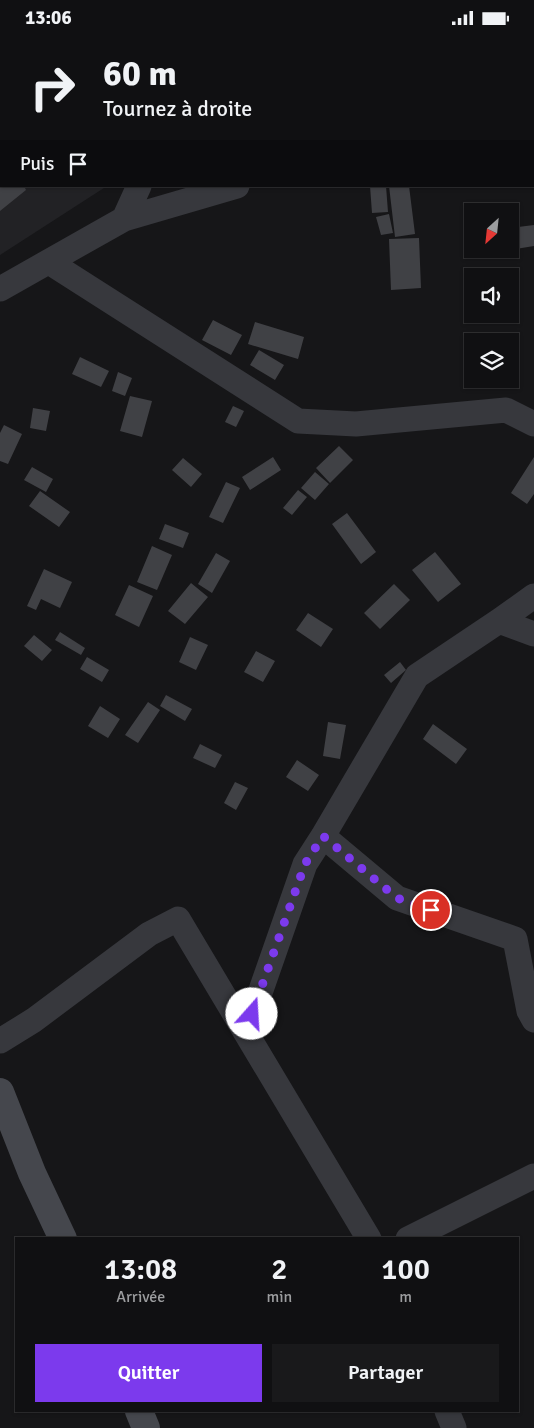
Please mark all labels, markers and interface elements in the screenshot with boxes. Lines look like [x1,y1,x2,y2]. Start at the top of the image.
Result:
text: 13:06 [25,6,72,30]
text: 60 m [103,52,177,95]
icon: right [20,55,85,120]
text: Tournez à droite [103,95,252,122]
icon: arrive [64,150,92,178]
text: Puis [20,152,54,176]
north arrow [464,203,519,257]
map controls [464,203,519,388]
button: sound [464,268,519,323]
button: layers [464,333,519,388]
pin [410,889,452,931]
icon: arrive [417,896,445,924]
position arrow [225,987,277,1039]
text: 13:08 [104,1251,177,1288]
text: 2 [271,1251,287,1288]
text: 100 [381,1251,430,1288]
text: Arrivée [116,1287,165,1307]
text: min [266,1287,292,1307]
text: m [399,1287,412,1307]
button: Quitter [35,1344,262,1402]
button: Partager [272,1344,499,1402]

